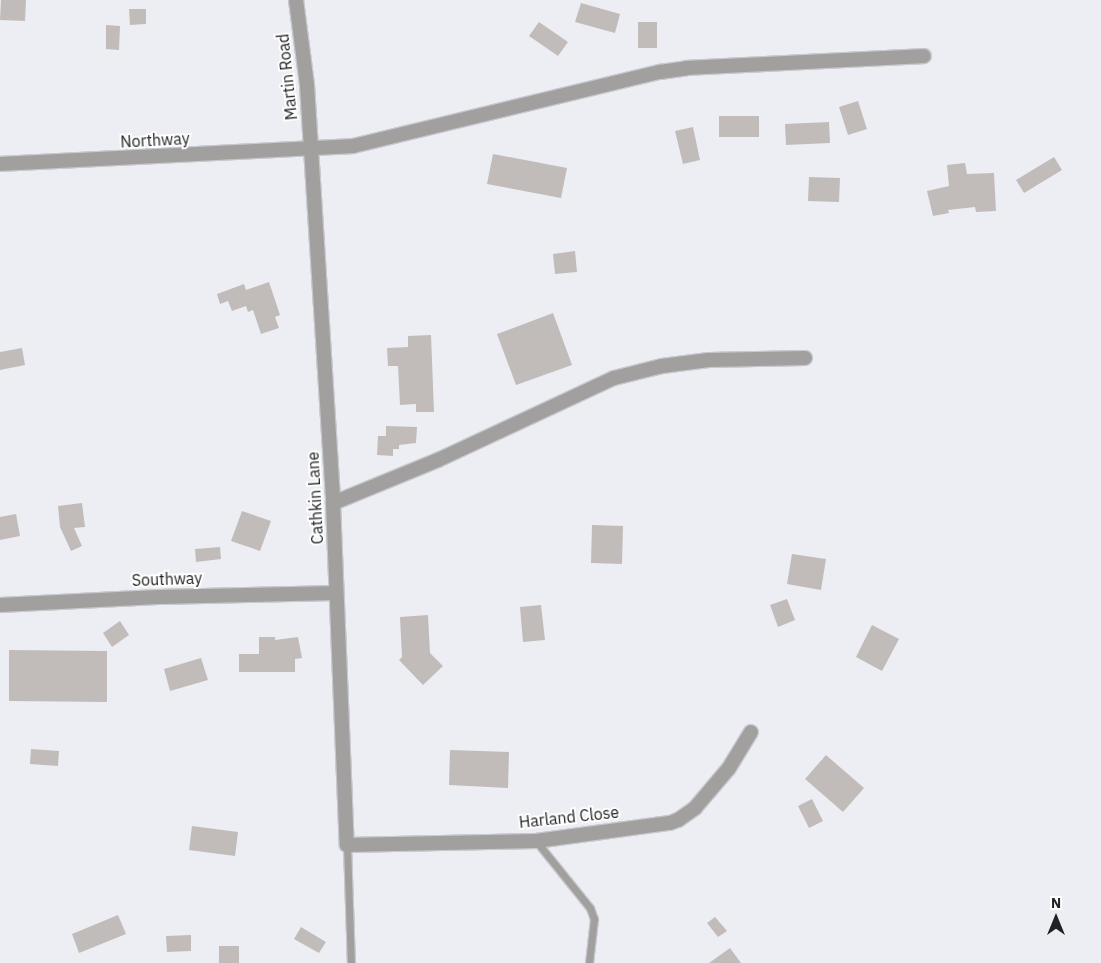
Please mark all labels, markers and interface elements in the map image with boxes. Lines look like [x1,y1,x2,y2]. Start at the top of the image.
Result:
street label: Martin Road [273,33,301,121]
street label: Northway [120,129,190,151]
street label: Cathkin Lane [303,451,327,545]
street label: Southway [131,568,203,590]
street label: Harland Close [518,802,620,832]
north arrow [1031,893,1081,943]
text: N [1051,894,1061,912]

